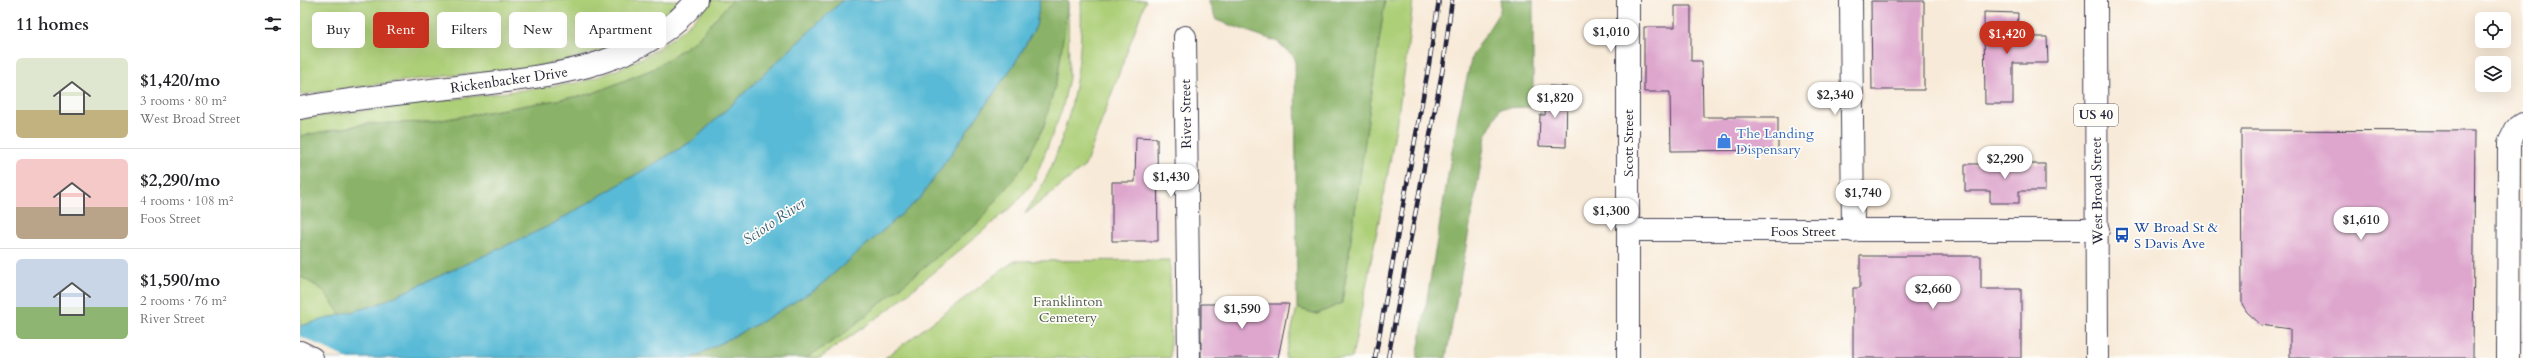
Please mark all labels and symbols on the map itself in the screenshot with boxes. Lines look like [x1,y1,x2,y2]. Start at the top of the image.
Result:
pin: $1,010 [1578,19,1644,53]
pin: $1,420 [1974,21,2040,55]
street label: Rickenbacker Drive [449,62,569,98]
street label: River Street [1176,78,1196,149]
pin: $2,340 [1802,82,1868,116]
pin: $1,820 [1522,85,1588,119]
road number: US 40 [2074,104,2118,126]
street label: Scott Street [1619,109,1638,177]
place label: The Landing Dispensary [1736,124,1814,159]
shop icon: The Landing Dispensary [1715,132,1733,150]
street label: West Broad Street [2087,136,2107,246]
pin: $2,290 [1972,146,2038,180]
pin: $1,430 [1138,164,1204,198]
pin: $1,740 [1830,180,1896,214]
water label: Scioto River [739,192,810,249]
pin: $1,300 [1578,198,1644,232]
pin: $1,610 [2328,207,2394,241]
place label: W Broad St & S Davis Ave [2133,218,2219,253]
street label: Foos Street [1770,222,1836,241]
bus stop icon: W Broad St & S Davis Ave [2113,226,2131,244]
pin: $2,660 [1900,276,1966,310]
park label: Franklinton Cemetery [1033,292,1103,327]
pin: $1,590 [1209,296,1275,330]

